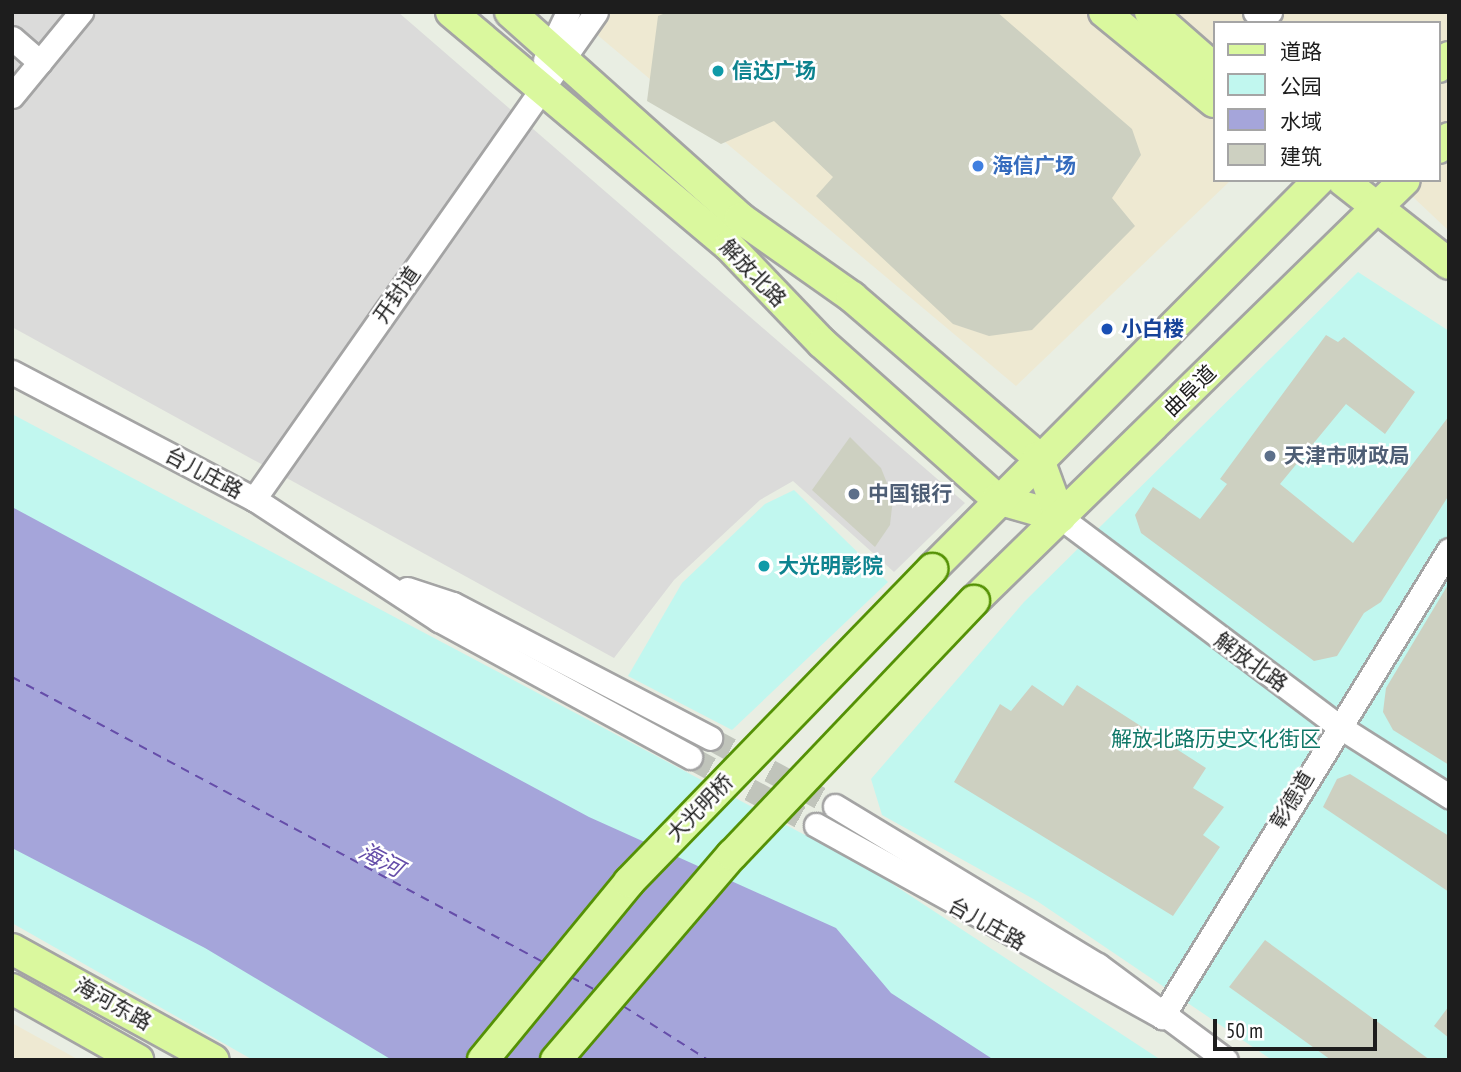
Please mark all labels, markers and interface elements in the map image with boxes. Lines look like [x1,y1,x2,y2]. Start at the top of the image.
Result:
legend [1212,21,1440,182]
text: 道路 [1280,38,1322,65]
place label: 信达广场 [732,58,816,84]
marker: 信达广场 [710,63,726,79]
text: 公园 [1280,73,1322,100]
text: 水域 [1280,108,1322,135]
text: 建筑 [1280,143,1322,170]
place label: 海信广场 [992,153,1076,179]
marker: 海信广场 [970,158,986,174]
street label: 解放北路 [715,234,791,312]
street label: 开封道 [369,262,425,328]
place label: 小白楼 [1121,316,1184,342]
marker: 小白楼 [1099,321,1115,337]
street label: 曲阜道 [1159,360,1221,422]
street label: 台儿庄路 [161,442,247,504]
place label: 天津市财政局 [1284,443,1410,469]
marker: 天津市财政局 [1262,448,1278,464]
place label: 中国银行 [868,481,952,507]
marker: 中国银行 [846,486,862,502]
place label: 大光明影院 [778,553,883,579]
marker: 大光明影院 [756,558,772,574]
street label: 解放北路 [1210,627,1292,697]
park label: 解放北路历史文化街区 [1111,726,1321,752]
street label: 彰德道 [1265,767,1319,833]
street label: 大光明桥 [662,769,738,847]
water label: 海河 [354,837,408,883]
street label: 台儿庄路 [944,893,1030,955]
street label: 海河东路 [70,973,156,1035]
scale bar [1216,1006,1380,1050]
text: 50 m [1226,1017,1263,1044]

